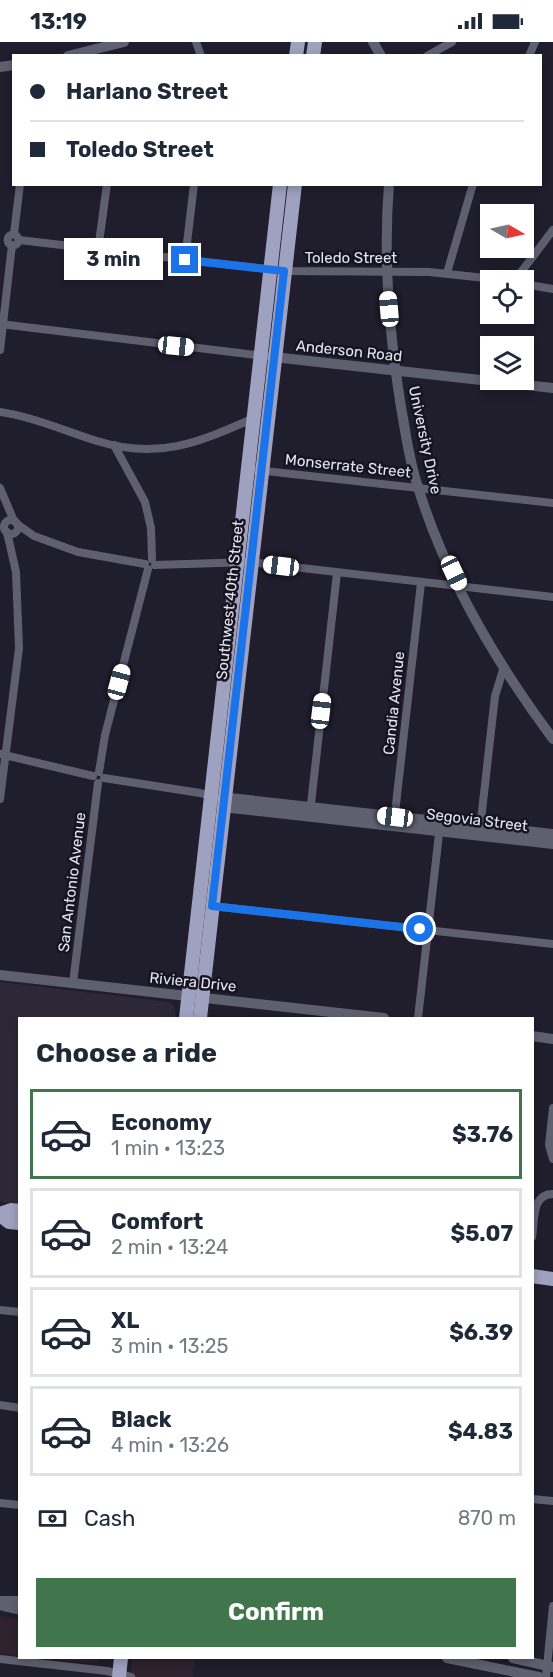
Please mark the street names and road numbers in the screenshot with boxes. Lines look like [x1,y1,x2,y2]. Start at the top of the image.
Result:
street label: Toledo Street [305,249,397,267]
street label: Anderson Road [295,336,403,366]
street label: University Drive [405,384,445,496]
street label: Monserrate Street [284,450,412,482]
street label: Southwest 40th Street [213,519,247,681]
street label: Candia Avenue [380,650,408,756]
street label: Segovia Street [425,805,529,835]
street label: San Antonio Avenue [54,811,90,953]
street label: Riviera Drive [149,968,237,996]

